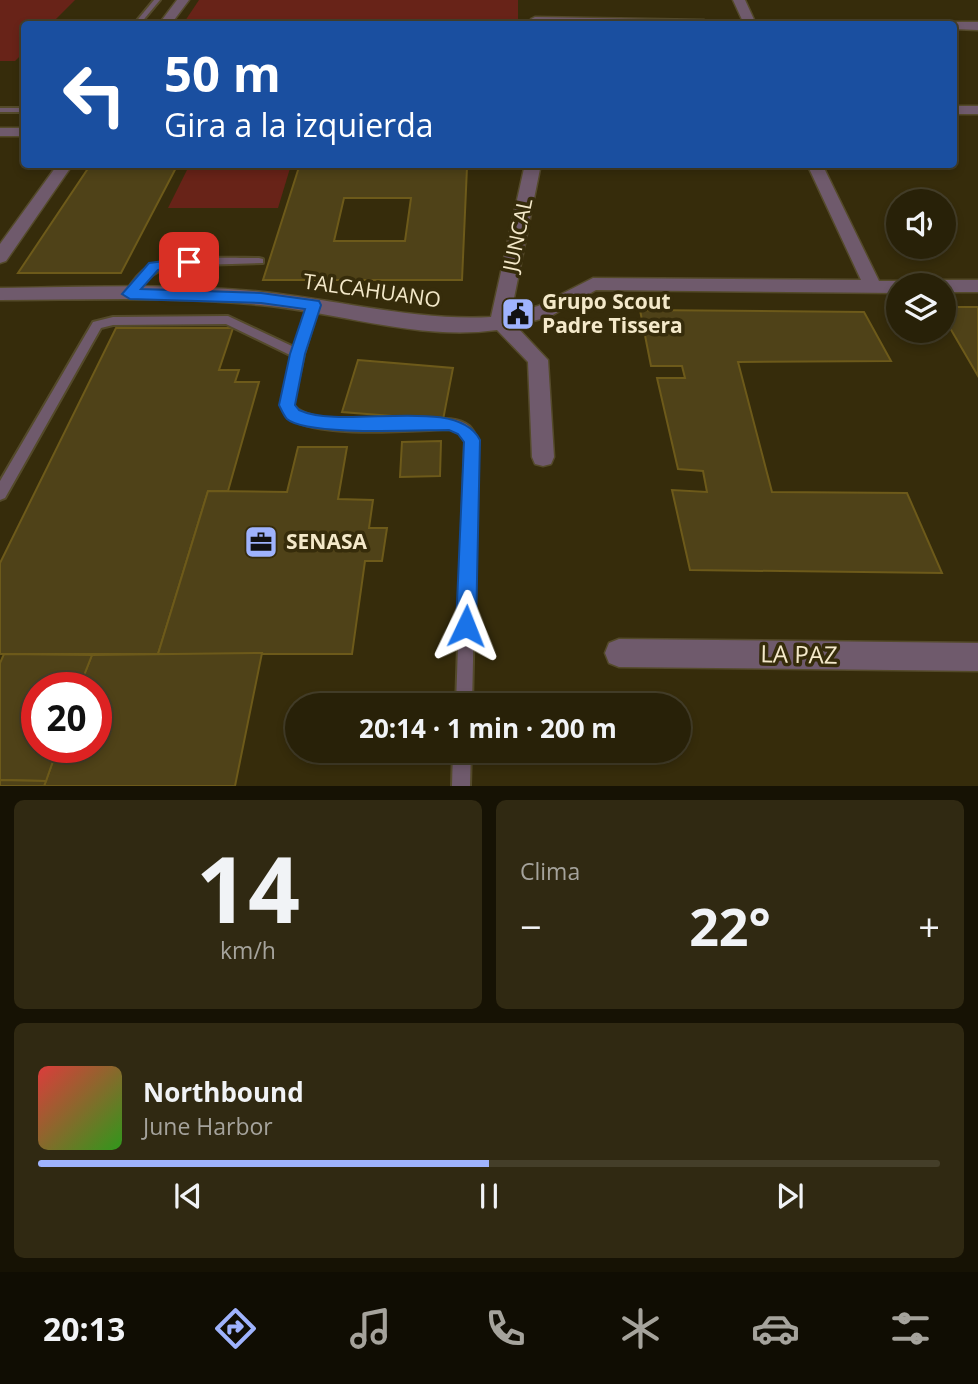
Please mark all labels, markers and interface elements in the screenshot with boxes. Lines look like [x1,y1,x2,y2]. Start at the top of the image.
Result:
text: 50 m [164,40,281,106]
icon: left [49,49,140,140]
text: Gira a la izquierda [164,103,434,146]
map controls [886,189,956,343]
button: sound [886,189,956,259]
street label: JUNCAL [495,196,538,276]
pin [159,232,219,292]
icon: arrive [170,243,208,281]
street label: TALCAHUANO [302,267,443,314]
button: layers [886,273,956,343]
place label: Grupo Scout Padre Tissera [542,287,683,339]
public building icon: Grupo Scout Padre Tissera [499,295,537,333]
office icon: SENASA [242,523,280,561]
place label: SENASA [286,527,367,555]
position arrow [429,589,503,663]
street label: LA PAZ [760,636,838,671]
speed limit sign: 20 [21,672,112,763]
text: 20:14 · 1 min · 200 m [359,710,617,746]
text: 14 [196,826,300,950]
text: Clima [520,855,580,887]
text: 22° [689,890,771,961]
text: − [520,900,542,952]
text: + [918,900,940,952]
text: km/h [220,934,276,966]
text: Northbound [143,1074,304,1110]
text: June Harbor [143,1110,273,1142]
icon: previous [169,1177,207,1215]
icon: pause [470,1177,508,1215]
icon: next [771,1177,809,1215]
icon: directions [211,1304,260,1353]
icon: music [346,1304,395,1353]
icon: phone [481,1304,530,1353]
icon: climate [616,1304,665,1353]
icon: car [751,1304,800,1353]
icon: filters [886,1304,935,1353]
text: 20:13 [43,1307,125,1350]

